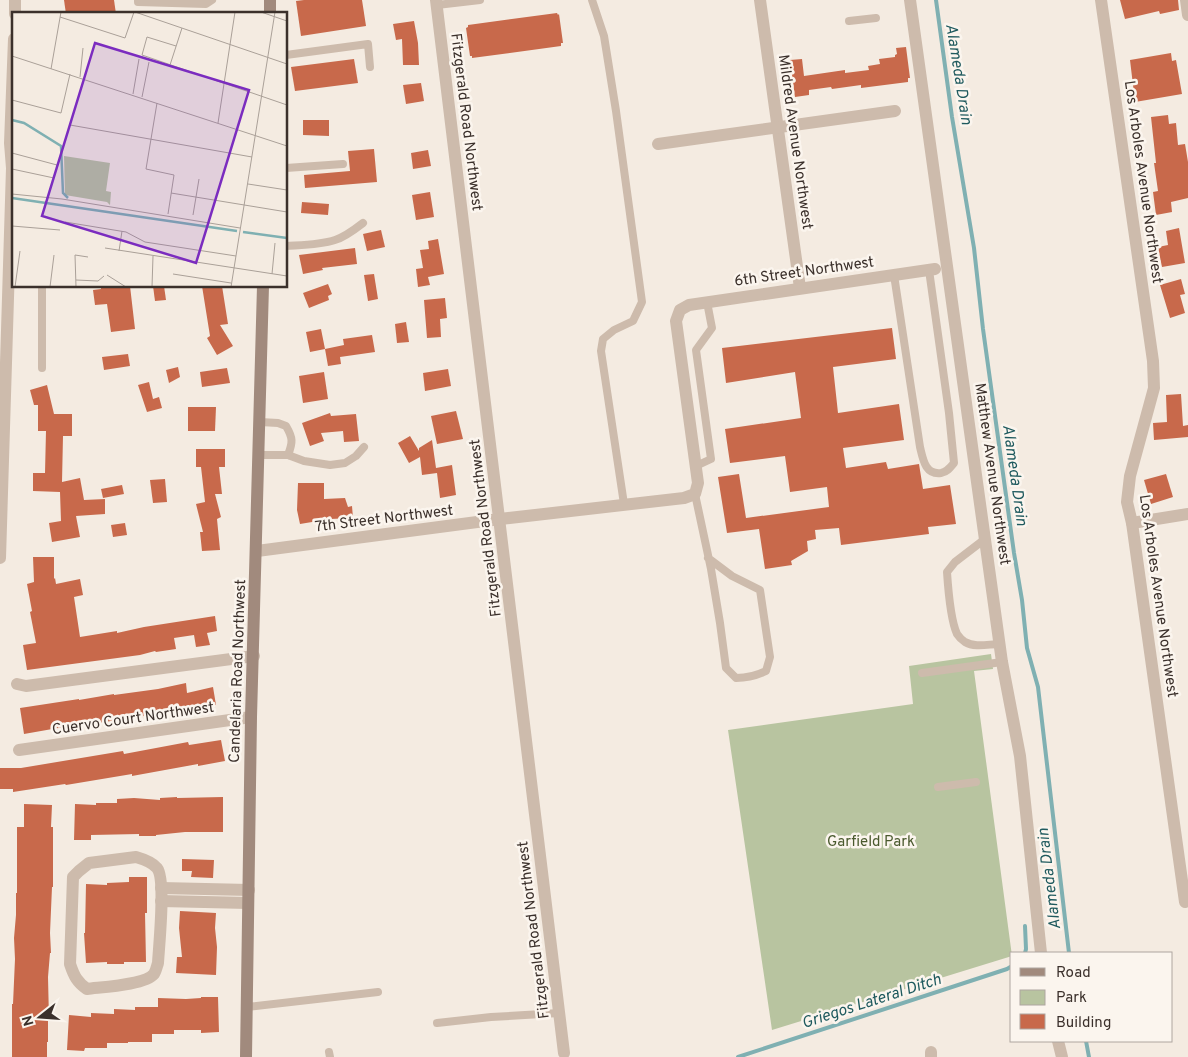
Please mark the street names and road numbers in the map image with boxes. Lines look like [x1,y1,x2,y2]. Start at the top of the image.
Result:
street label: Fitzgerald Road Northwest [445,32,486,212]
street label: Mildred Avenue Northwest [773,53,816,231]
street label: Los Arboles Avenue Northwest [1119,80,1166,285]
street label: 6th Street Northwest [733,253,875,292]
street label: Matthew Avenue Northwest [969,382,1014,566]
street label: Fitzgerald Road Northwest [466,438,507,618]
street label: Los Arboles Avenue Northwest [1134,494,1181,699]
street label: 7th Street Northwest [314,502,454,537]
street label: Candelaria Road Northwest [226,579,251,763]
street label: Cuervo Court Northwest [51,699,215,740]
street label: Fitzgerald Road Northwest [514,840,555,1020]

